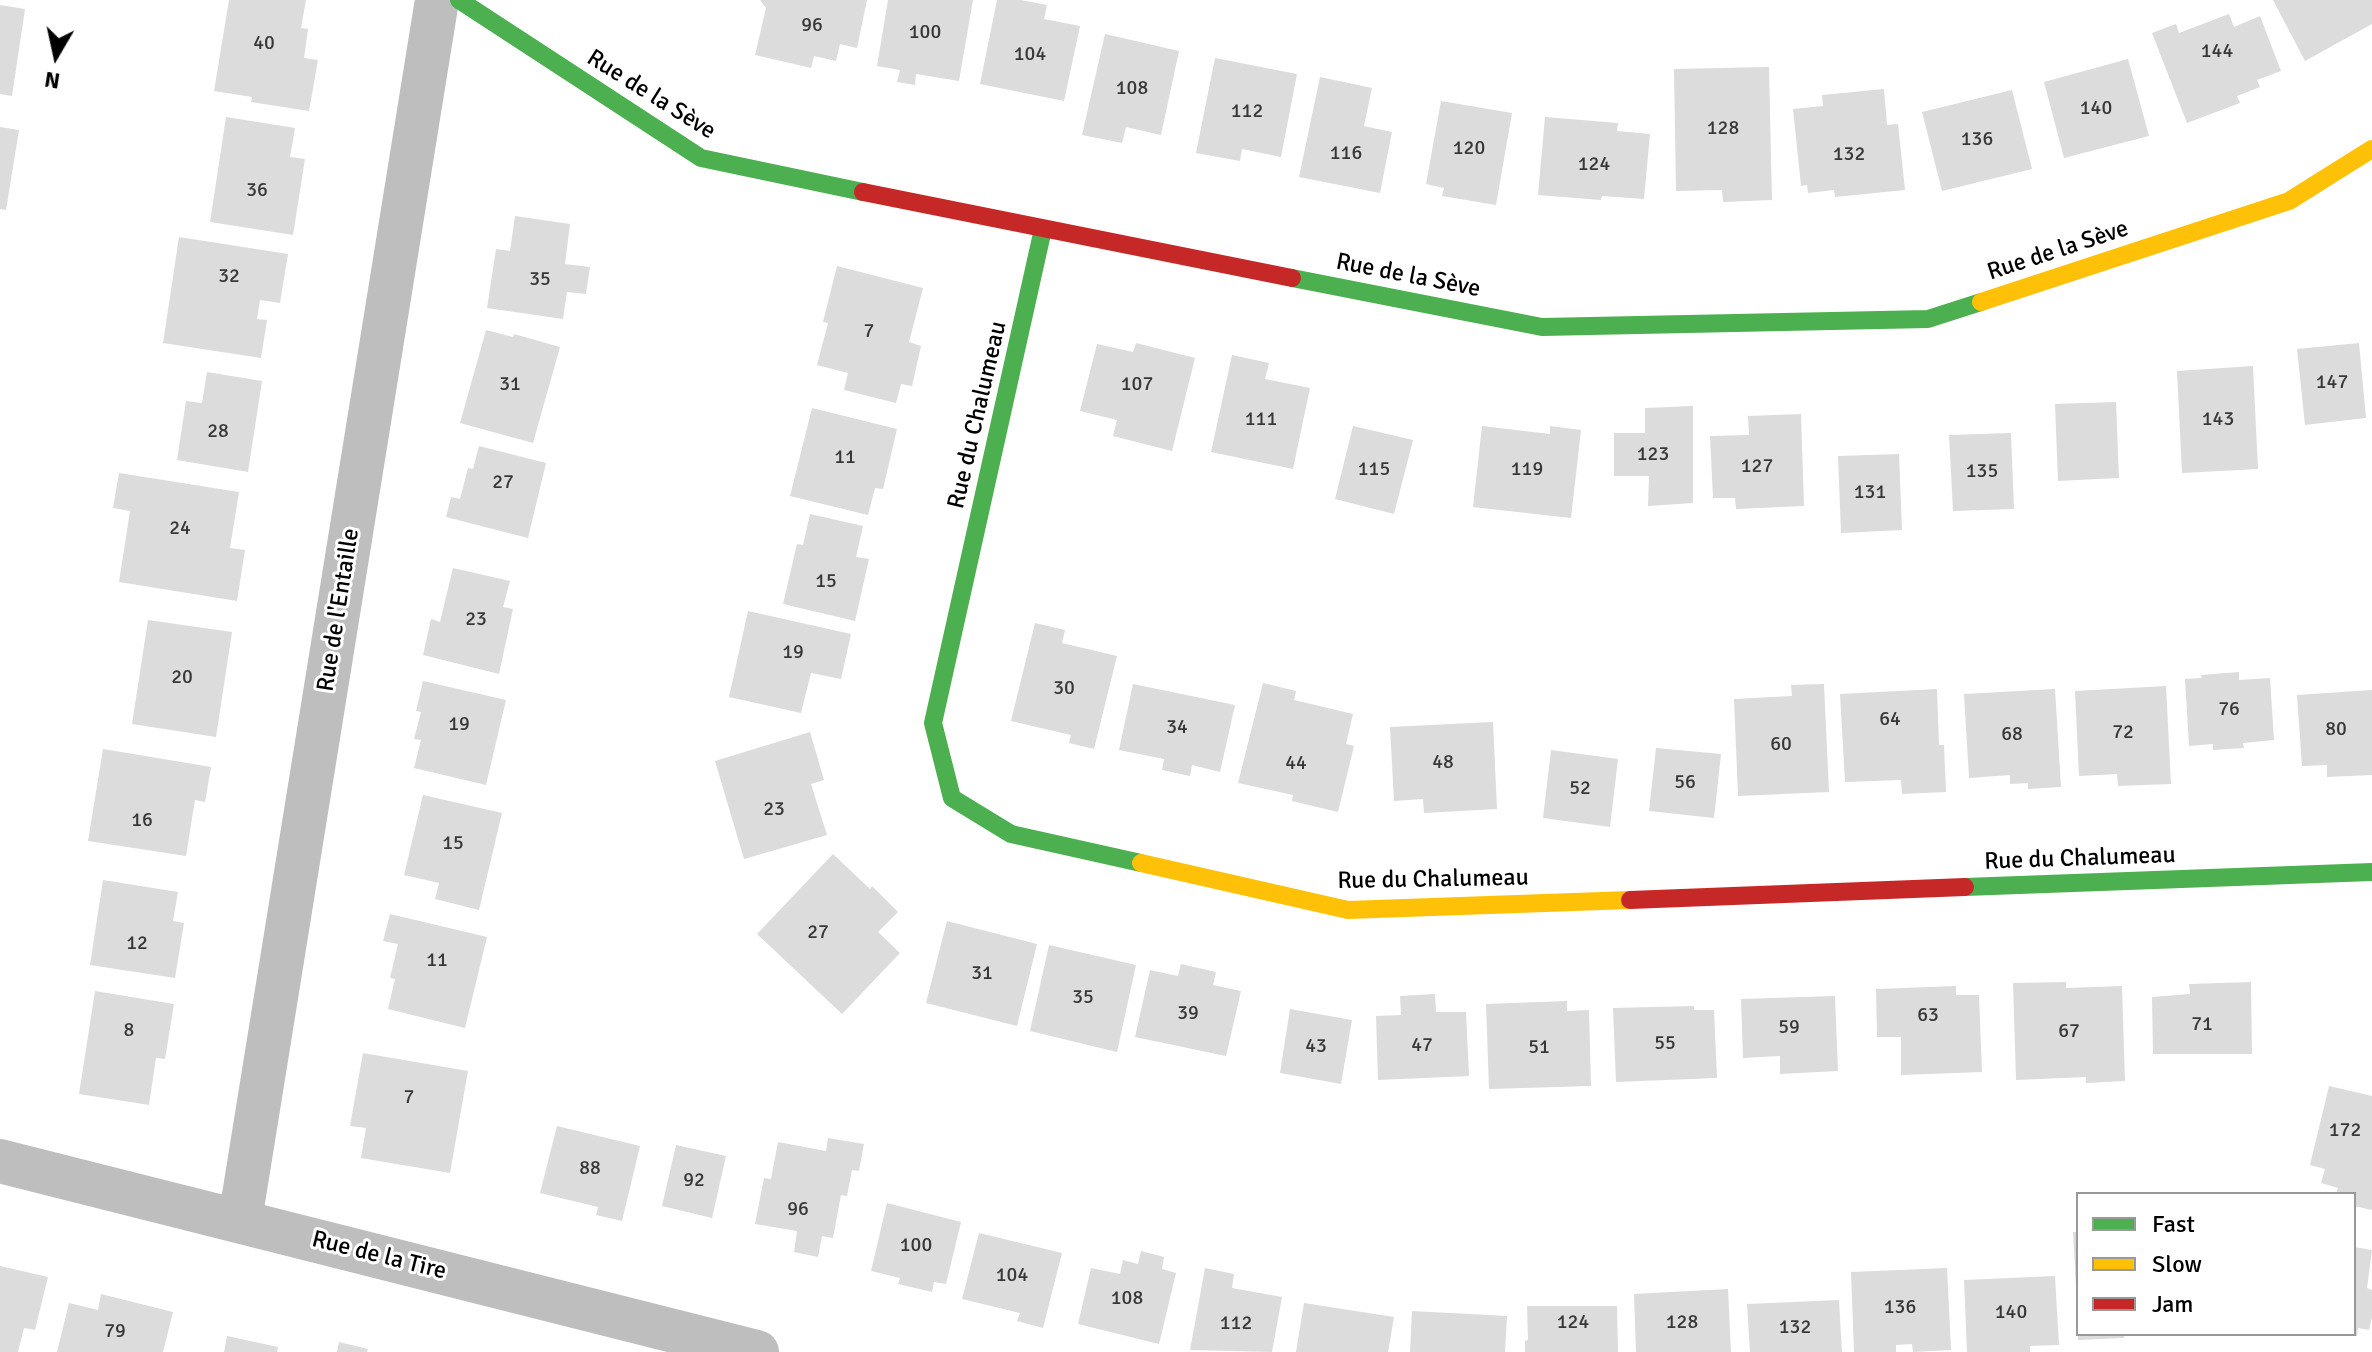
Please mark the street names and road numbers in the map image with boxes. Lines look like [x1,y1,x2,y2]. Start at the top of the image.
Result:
street label: Rue de la Sève [581,44,721,146]
street label: Rue de la Sève [1984,215,2132,287]
street label: Rue de la Sève [1333,248,1483,304]
street label: Rue du Chalumeau [942,318,1014,512]
street label: Rue de l'Entaille [312,526,366,694]
street label: Rue du Chalumeau [1984,841,2176,877]
street label: Rue du Chalumeau [1337,864,1529,896]
street label: Rue de la Tire [309,1225,449,1287]

